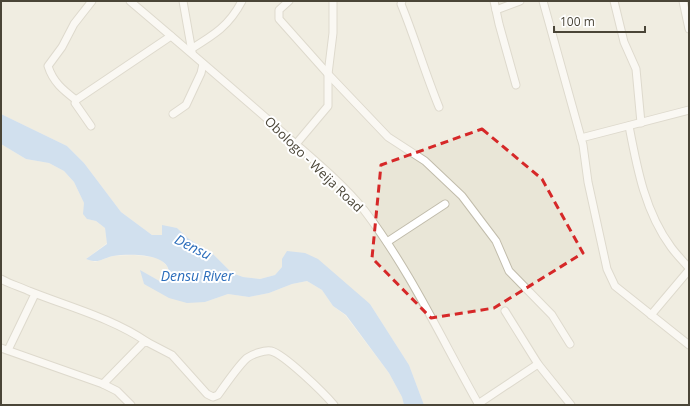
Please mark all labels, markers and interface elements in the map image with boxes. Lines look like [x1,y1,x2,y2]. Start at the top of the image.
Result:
scale bar [554,8,645,34]
text: 100 m [560,13,595,30]
street label: Obologo - Weija Road [261,112,367,216]
water label: Densu [172,229,215,264]
water label: Densu River [161,266,234,285]

